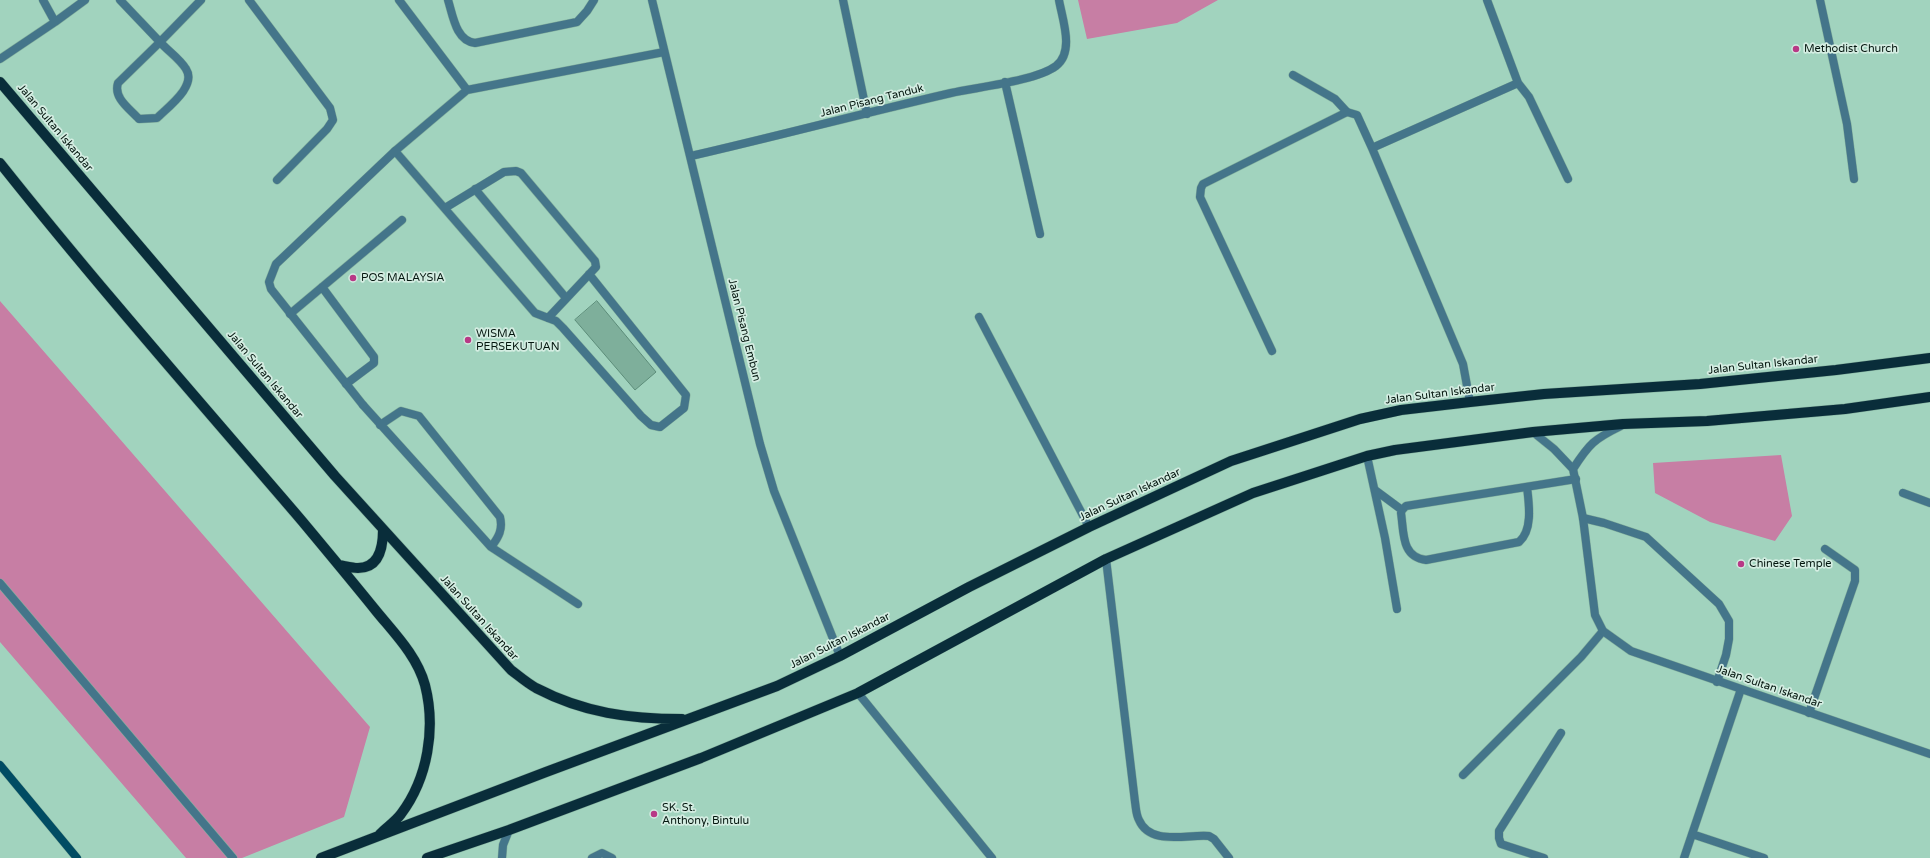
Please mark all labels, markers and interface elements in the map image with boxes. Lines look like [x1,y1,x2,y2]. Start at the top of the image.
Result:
place label: Methodist Church [1804,42,1898,56]
marker: Methodist Church [1791,44,1801,54]
street label: Jalan Sultan Iskandar [15,82,95,174]
street label: Jalan Pisang Tanduk [819,82,925,120]
place label: POS MALAYSIA [361,271,445,285]
marker: POS MALAYSIA [348,273,358,283]
street label: Jalan Pisang Embun [725,277,763,383]
place label: WISMA PERSEKUTUAN [476,327,560,353]
street label: Jalan Sultan Iskandar [225,329,305,421]
marker: WISMA PERSEKUTUAN [463,335,473,345]
street label: Jalan Sultan Iskandar [1707,353,1819,377]
street label: Jalan Sultan Iskandar [1384,381,1496,407]
street label: Jalan Sultan Iskandar [1077,466,1183,524]
place label: Chinese Temple [1749,557,1832,571]
marker: Chinese Temple [1736,559,1746,569]
street label: Jalan Sultan Iskandar [437,573,521,663]
street label: Jalan Sultan Iskandar [788,610,892,672]
street label: Jalan Sultan Iskandar [1715,663,1823,711]
place label: SK. St. Anthony, Bintulu [662,801,749,827]
marker: SK. St. Anthony, Bintulu [649,809,659,819]

